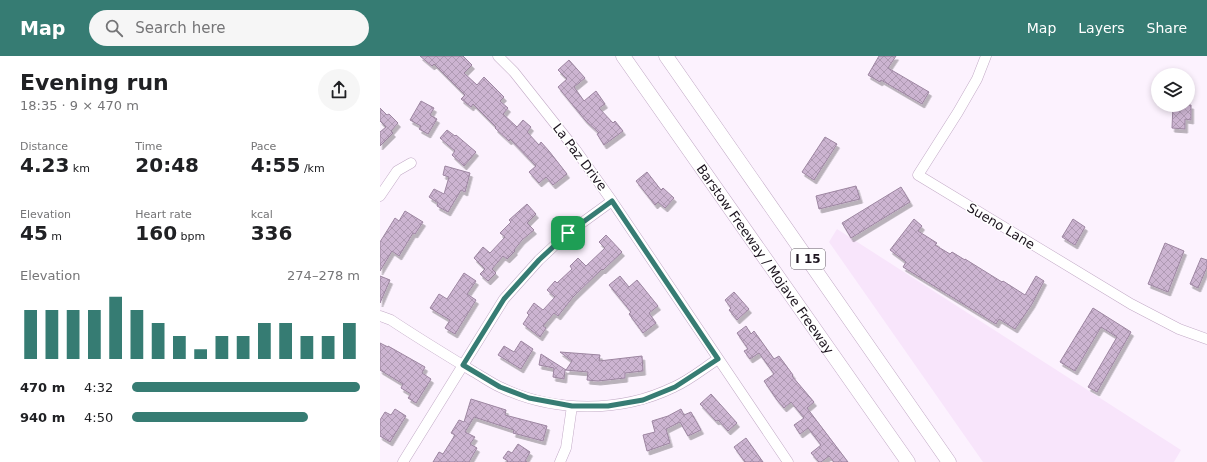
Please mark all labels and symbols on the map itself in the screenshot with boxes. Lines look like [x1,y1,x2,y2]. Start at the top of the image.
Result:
street label: La Paz Drive [550,120,610,194]
street label: Barstow Freeway / Mojave Freeway [694,161,837,357]
street label: Sueno Lane [964,200,1038,252]
pin [551,216,585,250]
road number: I 15 [791,249,825,269]

